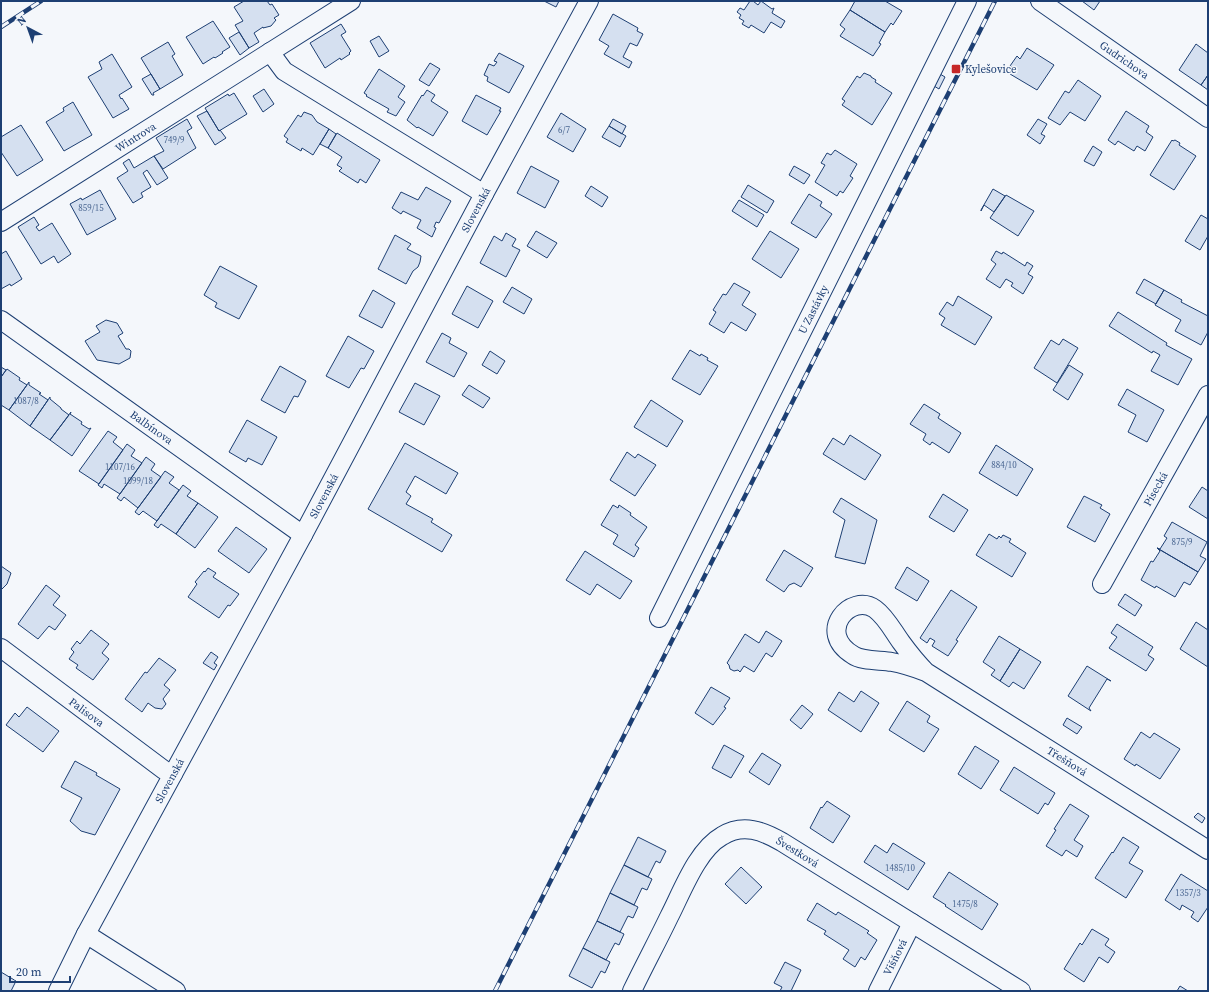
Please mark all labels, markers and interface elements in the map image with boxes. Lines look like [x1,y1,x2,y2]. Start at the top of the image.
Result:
north arrow [8,8,48,48]
text: N [14,13,30,29]
street label: Gudrichova [1097,37,1152,83]
place label: Kylešovice [965,62,1017,77]
marker: Kylešovice [950,63,962,75]
street label: Wintrova [112,118,159,156]
house number: 6/7 [558,124,570,136]
house number: 749/9 [164,134,185,146]
street label: Slovenská [458,184,494,235]
house number: 859/15 [78,202,104,214]
street label: U Zastávky [795,282,832,336]
house number: 1087/8 [13,395,39,407]
street label: Balbínova [127,407,176,448]
house number: 884/10 [991,459,1017,471]
house number: 1107/16 [105,461,135,473]
street label: Písecká [1140,469,1171,509]
street label: Slovenská [306,470,342,521]
house number: 1099/18 [123,475,153,487]
house number: 875/9 [1172,536,1193,548]
street label: Palisova [66,694,108,730]
street label: Třešňová [1044,743,1090,780]
street label: Slovenská [151,755,188,806]
street label: Švestková [774,833,822,871]
house number: 1485/10 [885,862,915,874]
house number: 1357/3 [1175,887,1201,899]
house number: 1475/8 [952,898,978,910]
street label: Višňová [880,936,911,978]
scale bar [10,958,70,984]
text: 20 m [16,964,42,980]

